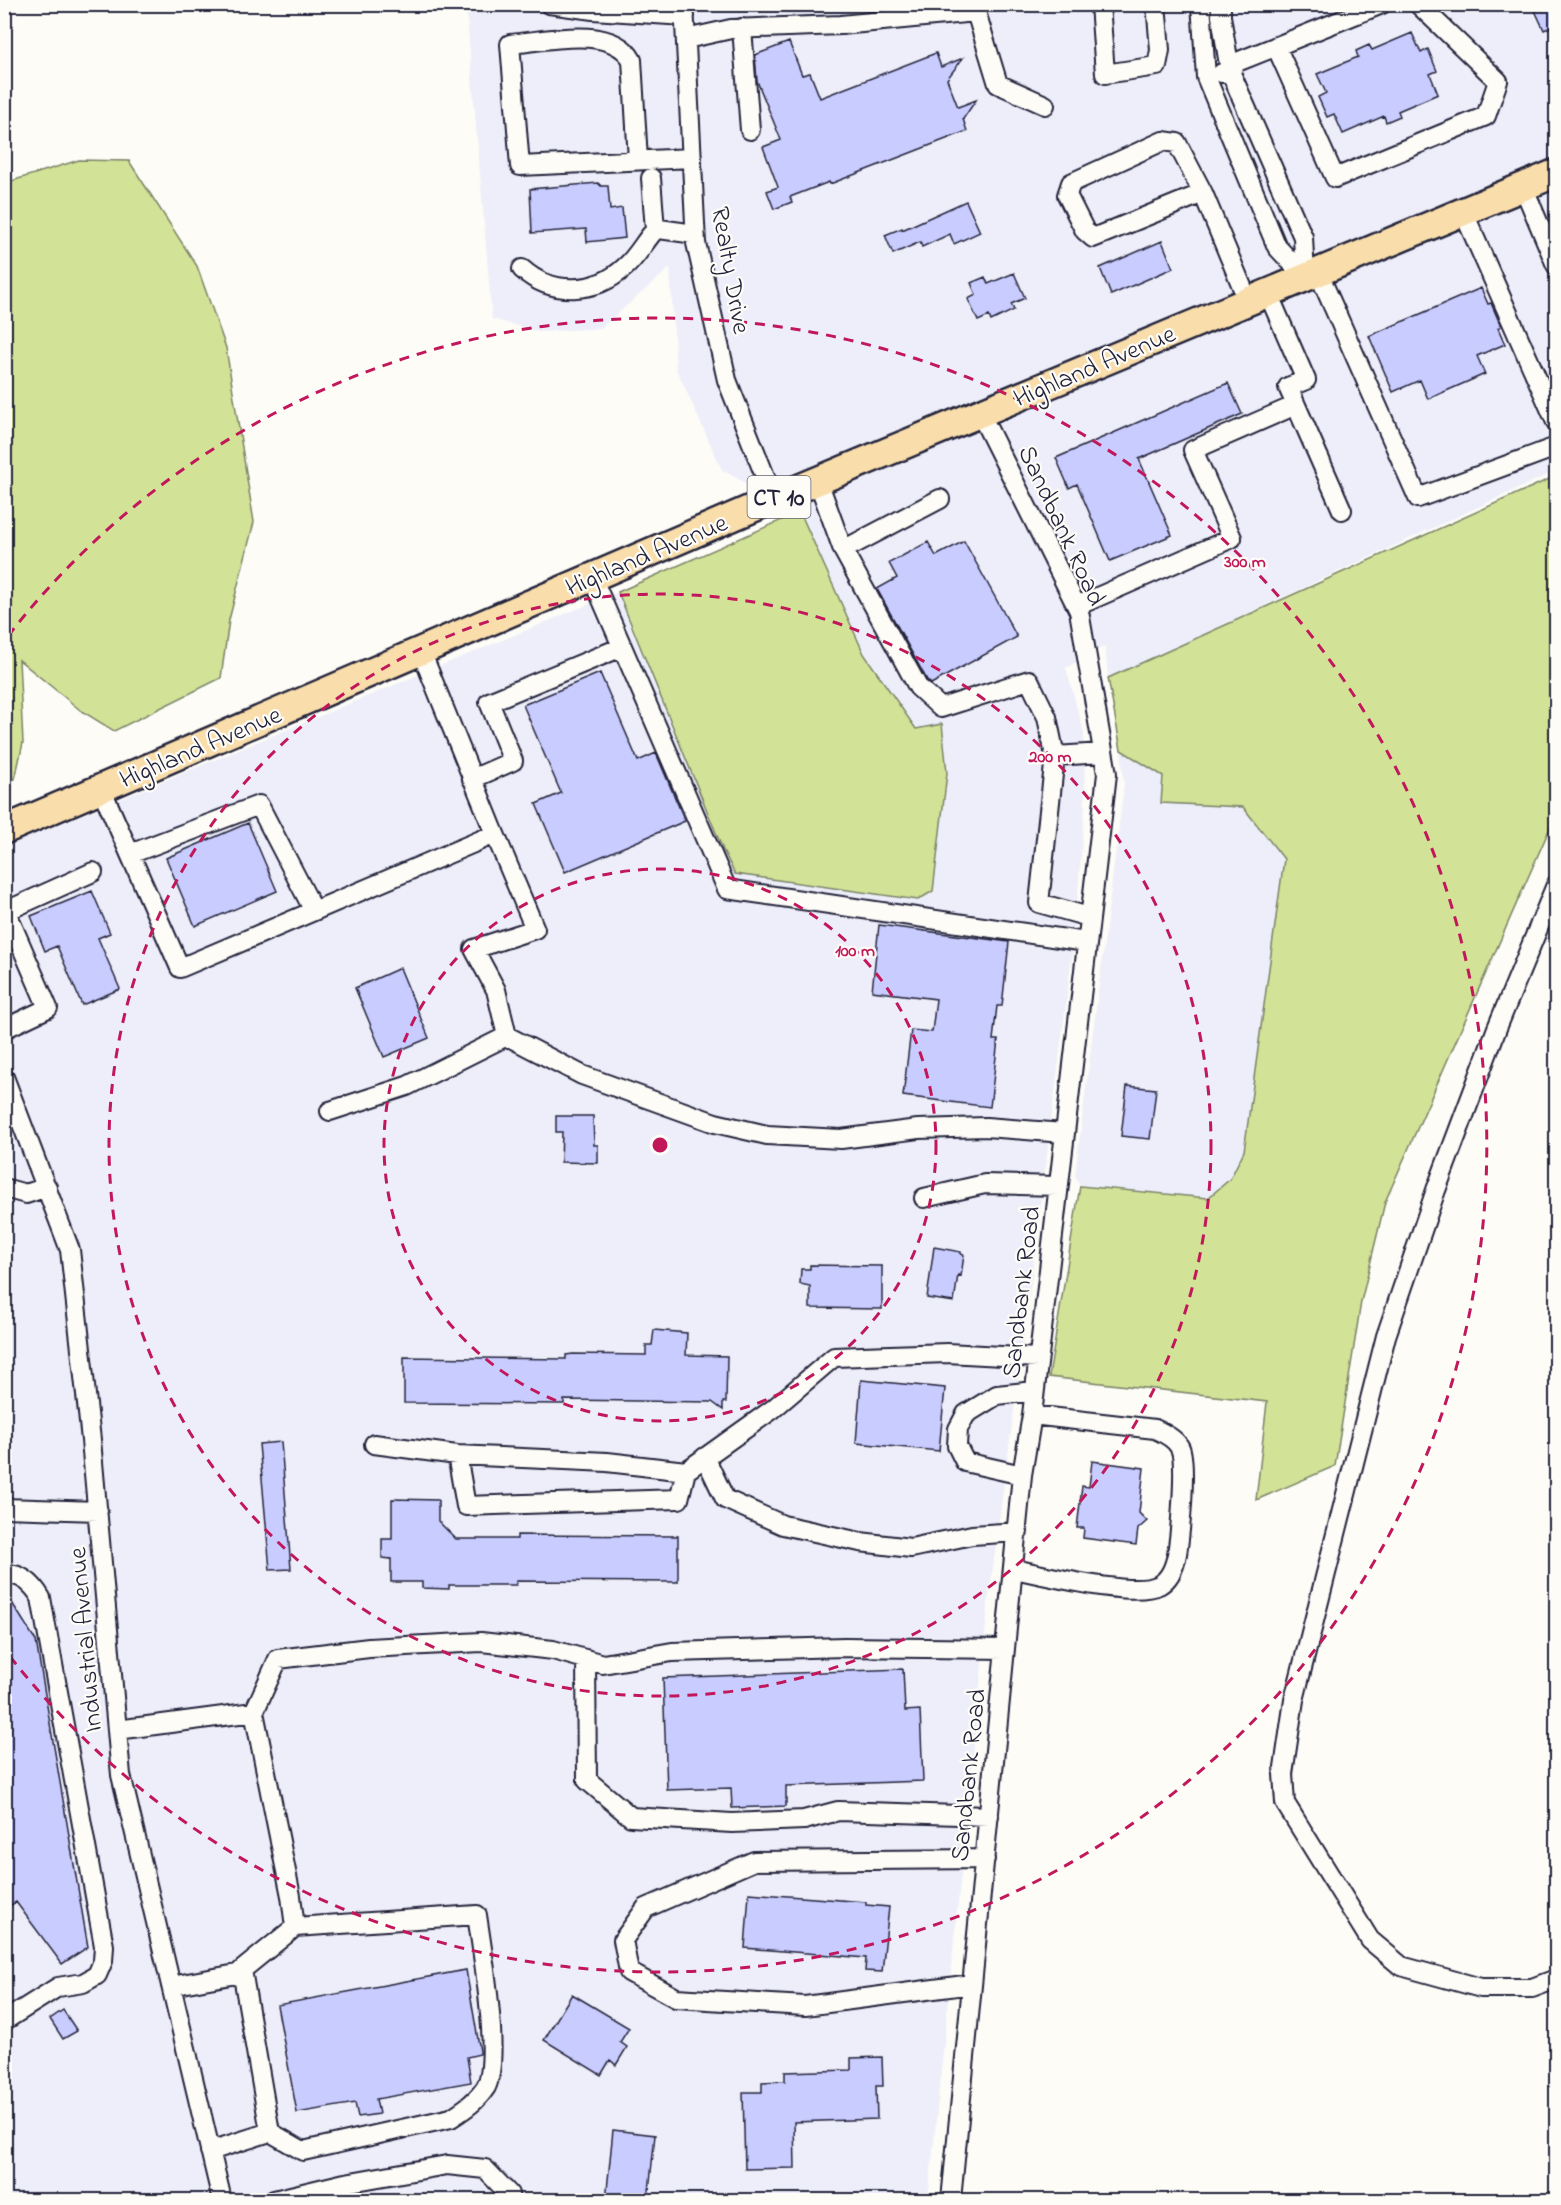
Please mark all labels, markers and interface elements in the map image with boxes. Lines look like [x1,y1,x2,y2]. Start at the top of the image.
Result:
street label: Realty Drive [699,204,759,337]
street label: Highland Avenue [1008,316,1182,419]
street label: Sandbank Road [1006,440,1114,613]
road number: CT 10 [748,476,810,518]
street label: Highland Avenue [560,505,734,608]
text: 300 m [1223,550,1266,576]
street label: Highland Avenue [114,697,288,800]
text: 200 m [1028,745,1072,771]
text: 100 m [835,939,875,965]
centre of rings [650,1135,670,1155]
street label: Sandbank Road [994,1204,1052,1381]
street label: Industrial Avenue [60,1545,114,1734]
street label: Sandbank Road [942,1687,998,1863]

